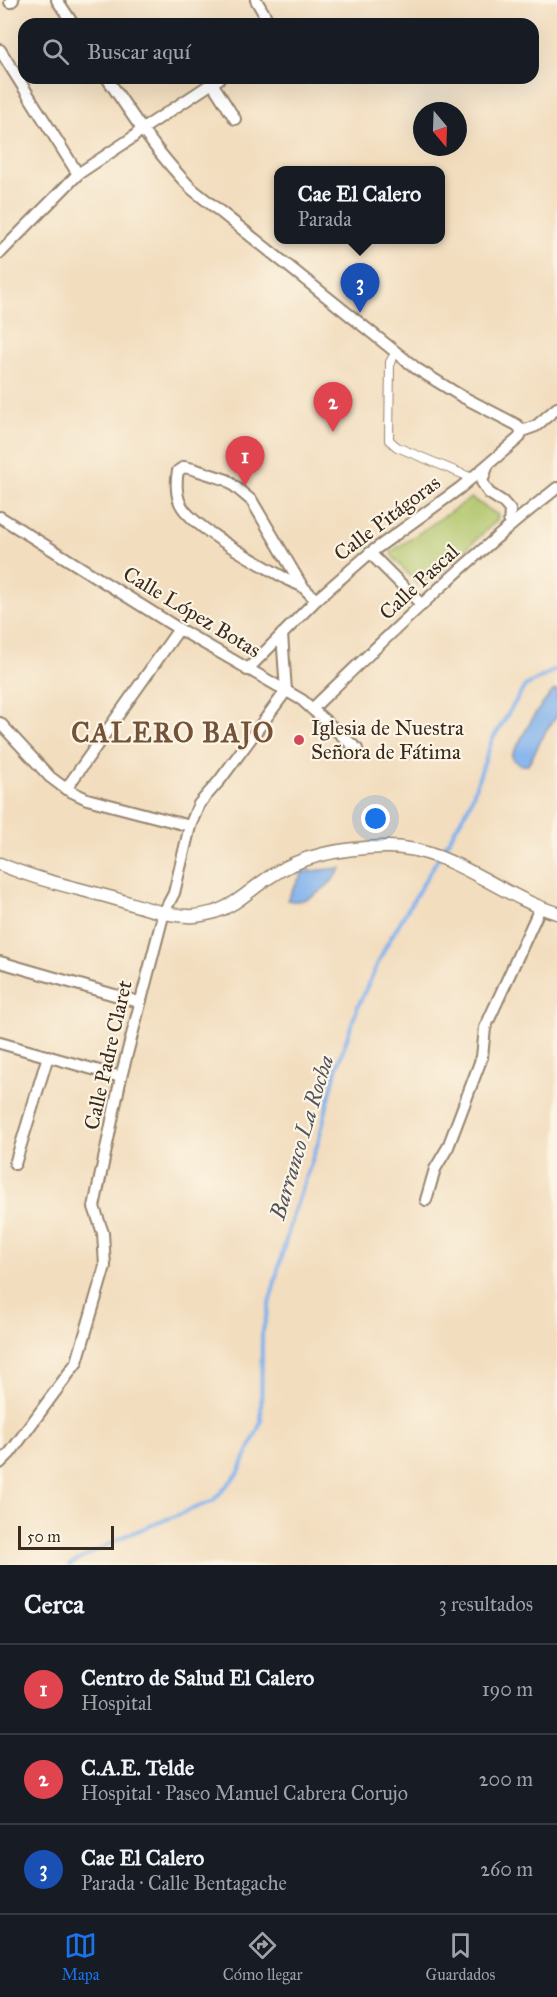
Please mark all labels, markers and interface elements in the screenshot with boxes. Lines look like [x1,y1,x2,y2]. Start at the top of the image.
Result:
search box [18,18,539,84]
icon: search [39,35,72,68]
text: Buscar aquí [87,38,190,65]
north arrow [413,102,467,156]
popup [274,166,445,244]
text: Cae El Calero [298,180,421,207]
text: Parada [298,207,352,231]
pin: 3 [340,264,380,313]
pin: 2 [314,382,352,432]
pin: 1 [226,436,264,486]
street label: Calle Pitágoras [329,470,445,566]
street label: Calle Pascal [374,538,464,625]
street label: Calle López Botas [118,561,266,663]
place label: Iglesia de Nuestra Señora de Fátima [311,715,464,765]
district label: CALERO BAJO [71,716,275,750]
marker: Iglesia de Nuestra Señora de Fátima [292,733,306,747]
your location [361,804,390,833]
street label: Calle Padre Claret [78,977,138,1132]
water label: Barranco La Rocha [263,1052,339,1223]
scale bar [18,1523,114,1550]
text: 50 m [27,1527,61,1546]
text: Cerca [24,1588,84,1620]
text: 3 resultados [439,1592,533,1616]
text: Centro de Salud El Calero [81,1664,314,1691]
text: 1 [40,1677,47,1701]
text: 190 m [482,1677,533,1701]
text: Hospital [81,1691,152,1715]
text: C.A.E. Telde [81,1754,194,1781]
text: 2 [39,1767,48,1791]
text: 200 m [479,1767,533,1791]
text: Hospital · Paseo Manuel Cabrera Corujo [81,1781,408,1805]
text: Cae El Calero [81,1844,204,1871]
text: 3 [40,1857,48,1881]
text: 260 m [480,1857,533,1881]
text: Parada · Calle Bentagache [81,1871,287,1895]
tab: Mapa [62,1929,100,1984]
tab: Cómo llegar [223,1929,302,1984]
tab: Guardados [426,1929,495,1984]

